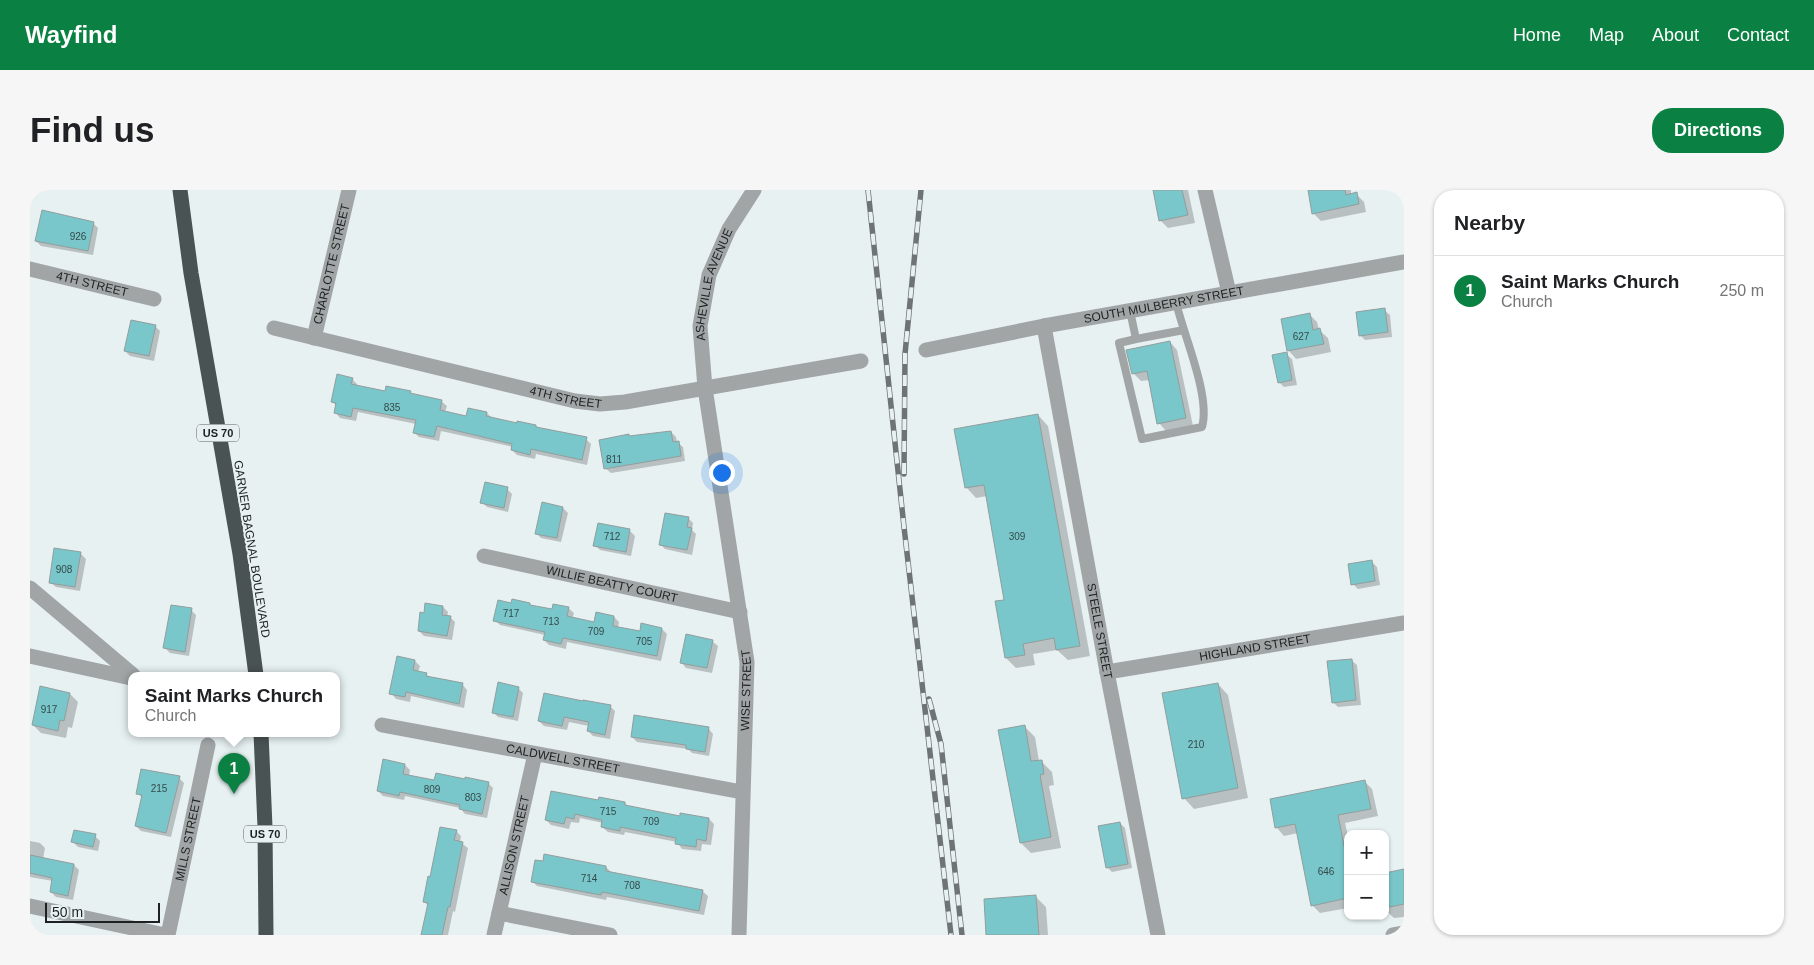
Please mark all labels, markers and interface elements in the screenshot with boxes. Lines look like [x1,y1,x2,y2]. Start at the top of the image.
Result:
text: Wayfind [25,21,117,48]
text: Home [1513,25,1561,45]
text: Map [1589,25,1624,45]
text: About [1652,25,1699,45]
text: Contact [1727,25,1789,45]
button: Directions [1652,108,1784,153]
text: Find us [30,110,154,149]
street label: CHARLOTTE STREET [310,202,353,326]
text: Nearby [1454,211,1525,234]
street label: ASHEVILLE AVENUE [693,226,735,341]
house number: 926 [70,231,87,242]
street label: 4TH STREET [55,269,130,300]
text: Saint Marks Church [1501,271,1679,292]
text: 1 [1466,282,1474,299]
text: 250 m [1720,282,1764,299]
street label: SOUTH MULBERRY STREET [1083,283,1246,326]
text: Church [1501,293,1553,310]
house number: 627 [1293,331,1310,342]
street label: 4TH STREET [528,383,603,411]
house number: 835 [384,402,401,413]
road number: US 70 [197,424,239,442]
house number: 811 [606,454,622,465]
street label: GARNER BAGNAL BOULEVARD [231,459,273,639]
your location [709,460,735,486]
house number: 712 [604,531,621,542]
house number: 309 [1009,531,1026,542]
street label: WILLIE BEATTY COURT [545,563,680,605]
house number: 908 [56,564,73,575]
street label: STEELE STREET [1084,582,1115,681]
house number: 717 [503,608,520,619]
house number: 713 [543,616,560,627]
house number: 709 [588,626,605,637]
street label: HIGHLAND STREET [1198,631,1312,664]
house number: 705 [636,636,653,647]
street label: WISE STREET [738,648,754,731]
popup [128,672,340,737]
text: Saint Marks Church [145,685,323,706]
house number: 917 [41,704,58,715]
text: Church [145,707,196,724]
house number: 210 [1188,739,1205,750]
street label: CALDWELL STREET [505,741,621,776]
pin: 1 [218,753,250,794]
house number: 215 [151,783,168,794]
house number: 809 [424,784,441,795]
house number: 803 [465,792,482,803]
street label: ALLISON STREET [496,794,533,896]
street label: MILLS STREET [173,795,204,882]
house number: 715 [600,806,617,817]
house number: 709 [643,816,660,827]
road number: US 70 [244,826,286,842]
map controls [1344,830,1389,920]
button: + [1344,830,1389,875]
house number: 646 [1318,866,1335,877]
house number: 714 [581,873,598,884]
button: − [1344,875,1389,920]
house number: 708 [624,880,641,891]
scale bar [45,900,160,923]
text: 50 m [52,904,83,920]

